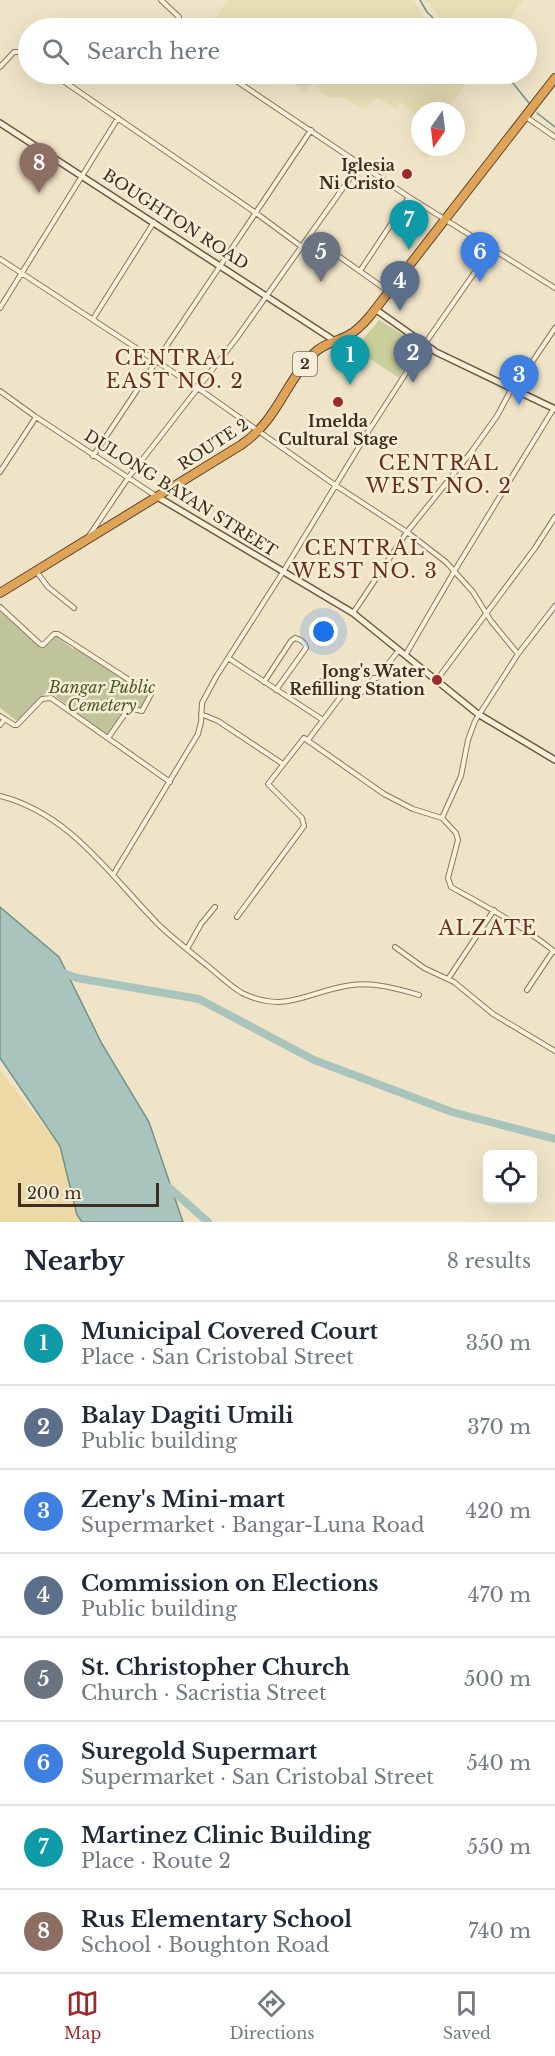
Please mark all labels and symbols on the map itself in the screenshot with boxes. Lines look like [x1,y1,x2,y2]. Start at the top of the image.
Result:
north arrow [411,102,465,156]
pin: 8 [20,144,58,193]
place label: Iglesia Ni Cristo [319,155,395,193]
street label: BOUGHTON ROAD [99,164,253,274]
marker: Iglesia Ni Cristo [400,167,414,181]
pin: 7 [390,200,428,250]
pin: 5 [302,232,340,282]
pin: 6 [460,232,500,282]
pin: 4 [380,262,420,311]
pin: 2 [394,334,432,383]
pin: 1 [330,336,370,385]
district label: CENTRAL EAST NO. 2 [106,346,244,393]
road number: 2 [293,352,317,376]
pin: 3 [500,356,538,405]
marker: Imelda Cultural Stage [331,395,345,409]
place label: Imelda Cultural Stage [278,411,398,449]
street label: ROUTE 2 [174,414,252,474]
street label: DULONG BAYAN STREET [81,425,281,561]
district label: CENTRAL WEST NO. 2 [365,451,512,498]
district label: CENTRAL WEST NO. 3 [291,536,438,583]
your location [309,617,338,646]
place label: Jong's Water Refilling Station [289,661,425,699]
marker: Jong's Water Refilling Station [430,673,444,687]
park label: Bangar Public Cemetery [48,677,155,715]
district label: ALZATE [438,916,537,940]
scale bar [18,1180,159,1208]

